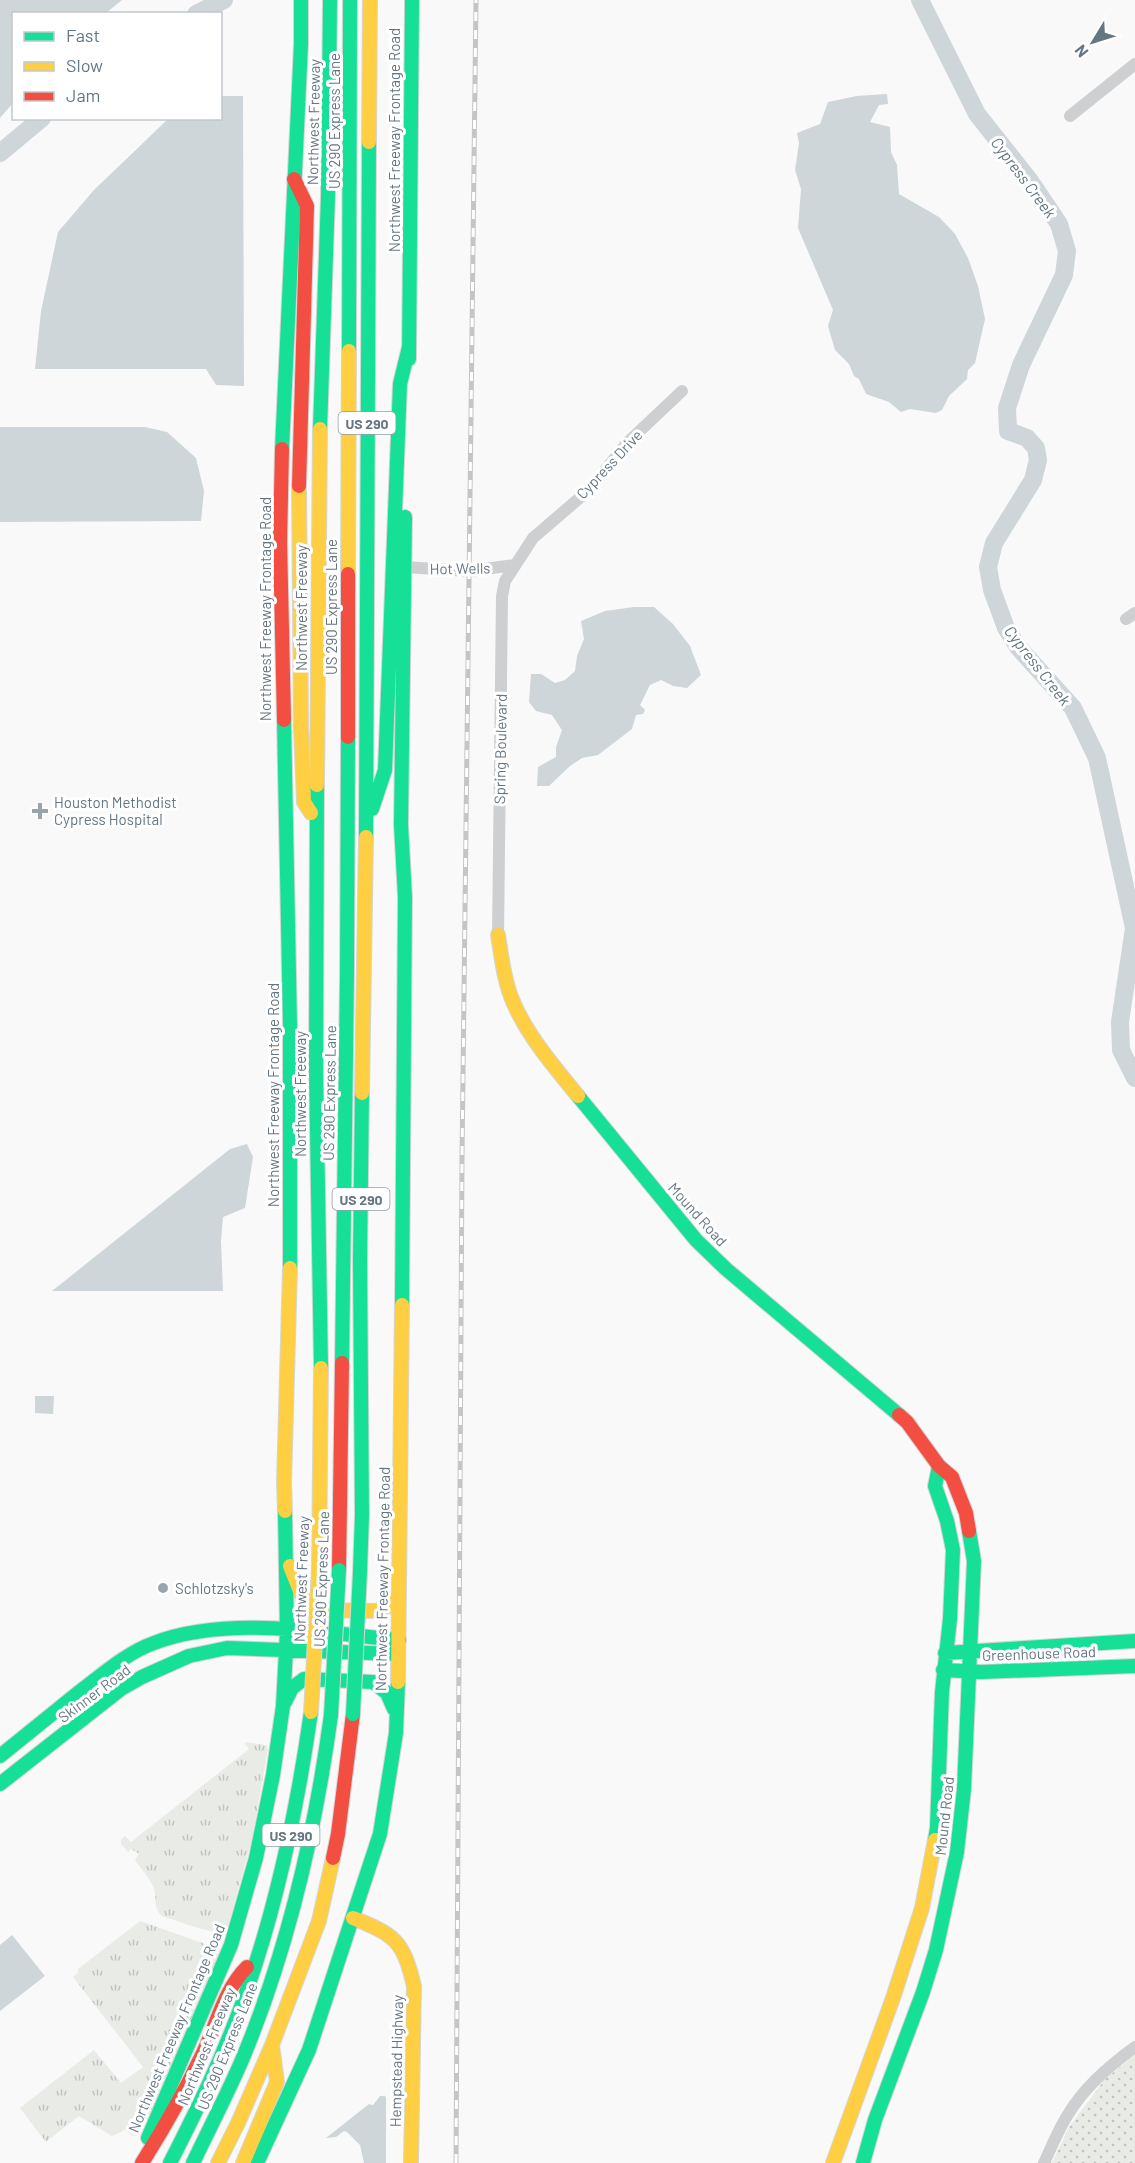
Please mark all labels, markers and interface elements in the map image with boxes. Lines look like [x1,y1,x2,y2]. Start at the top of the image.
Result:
legend [12,12,222,120]
north arrow [1063,12,1123,72]
text: Fast [66,24,100,46]
street label: Northwest Freeway Frontage Road [385,28,403,252]
text: N [1070,42,1092,62]
street label: US 290 Express Lane [325,53,343,189]
text: Slow [66,54,103,76]
street label: Northwest Freeway [303,59,323,185]
text: Jam [66,84,100,106]
water label: Cypress Creek [988,133,1061,221]
road number: US 290 [338,412,395,434]
street label: Cypress Drive [572,426,646,502]
street label: Northwest Freeway Frontage Road [256,497,274,721]
street label: US 290 Express Lane [322,539,340,675]
street label: Northwest Freeway [292,545,310,671]
street label: Hot Wells [429,558,491,578]
water label: Cypress Creek [1001,621,1075,709]
street label: Spring Boulevard [490,694,510,804]
place label: Houston Methodist Cypress Hospital [54,793,177,828]
marker: Houston Methodist Cypress Hospital [31,802,49,820]
street label: Northwest Freeway Frontage Road [264,983,282,1207]
street label: US 290 Express Lane [319,1025,339,1161]
street label: Northwest Freeway [291,1031,309,1157]
street label: Mound Road [665,1179,731,1249]
road number: US 290 [332,1188,389,1210]
street label: Northwest Freeway Frontage Road [371,1467,393,1691]
street label: US 290 Express Lane [310,1511,332,1647]
street label: Northwest Freeway [290,1516,312,1642]
place label: Schlotzsky's [175,1579,254,1597]
marker: Schlotzsky's [156,1581,170,1595]
street label: Greenhouse Road [982,1642,1096,1664]
street label: Skinner Road [54,1660,134,1726]
street label: Mound Road [931,1776,957,1856]
road number: US 290 [262,1824,320,1846]
street label: Northwest Freeway Frontage Road [124,1921,228,2135]
street label: US 290 Express Lane [193,1980,261,2112]
street label: Northwest Freeway [173,1984,239,2108]
street label: Hempstead Highway [386,1995,406,2127]

